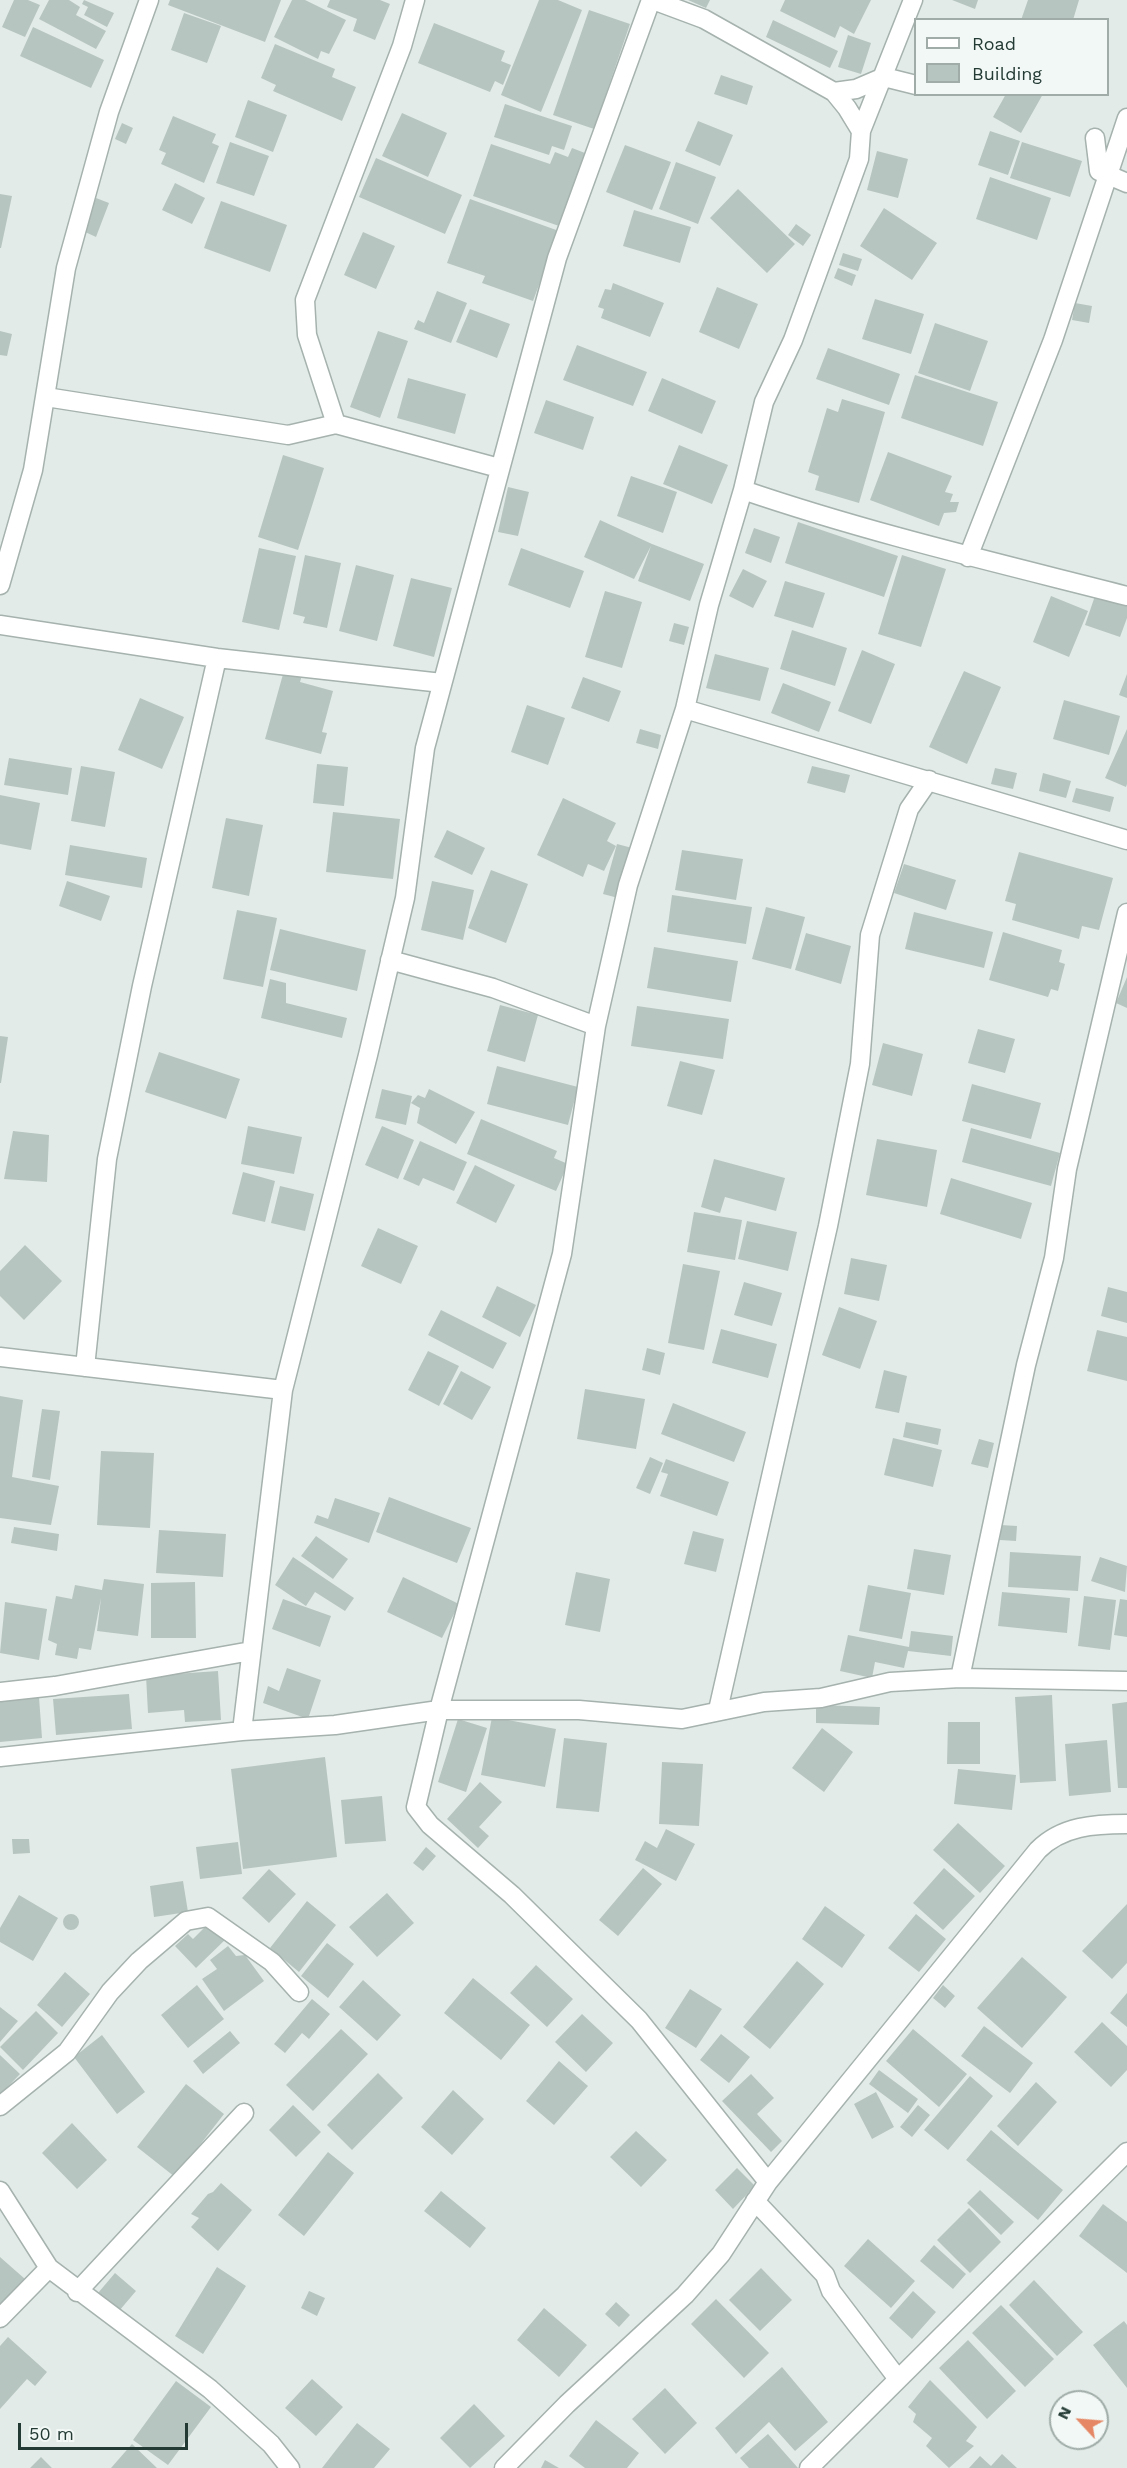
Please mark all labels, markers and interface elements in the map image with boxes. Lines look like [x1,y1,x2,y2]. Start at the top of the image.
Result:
legend [914,18,1109,96]
text: Road [972,33,1016,54]
text: Building [972,63,1042,84]
north arrow [1049,2390,1109,2450]
text: N [1053,2403,1075,2422]
scale bar [21,2411,190,2449]
text: 50 m [29,2423,74,2444]

